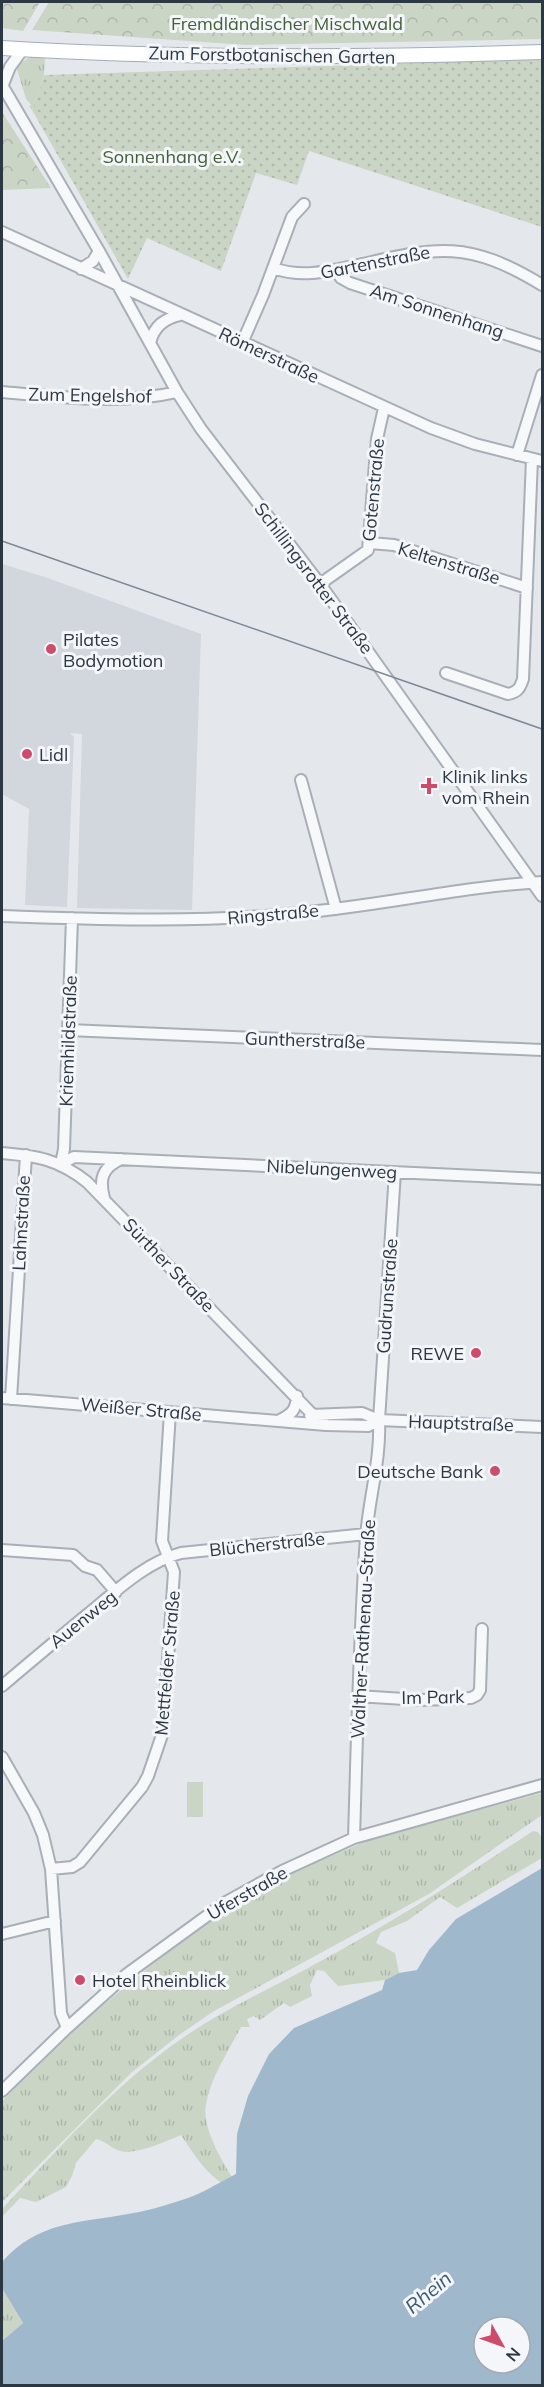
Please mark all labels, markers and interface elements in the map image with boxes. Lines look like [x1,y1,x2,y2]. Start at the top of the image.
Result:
park label: Fremdländischer Mischwald [171,12,403,35]
street label: Zum Forstbotanischen Garten [148,41,396,69]
park label: Sonnenhang e.V. [102,145,242,168]
street label: Gartenstraße [318,240,432,284]
street label: Am Sonnenhang [367,279,507,343]
street label: Römerstraße [215,322,323,388]
street label: Zum Engelshof [28,382,153,408]
street label: Gotenstraße [357,437,389,543]
street label: Schillingsrotter Straße [249,498,379,658]
street label: Keltenstraße [395,537,503,589]
place label: Pilates Bodymotion [63,628,163,672]
marker: Pilates Bodymotion [44,642,58,656]
place label: Lidl [39,743,68,766]
marker: Lidl [20,747,34,761]
place label: Klinik links vom Rhein [442,765,530,809]
marker: Klinik links vom Rhein [420,777,438,795]
street label: Ringstraße [226,899,320,929]
street label: Kriemhildstraße [54,975,82,1107]
street label: Guntherstraße [244,1026,366,1054]
street label: Nibelungenweg [266,1154,398,1184]
street label: Lahnstraße [7,1175,35,1271]
street label: Sürther Straße [118,1213,220,1317]
street label: Gudrunstraße [372,1238,402,1354]
place label: REWE [410,1342,464,1365]
marker: REWE [469,1346,483,1360]
street label: Weißer Straße [80,1392,202,1426]
street label: Hauptstraße [408,1410,514,1436]
place label: Deutsche Bank [357,1460,484,1483]
marker: Deutsche Bank [488,1464,502,1478]
street label: Walther-Rathenau-Straße [346,1519,380,1739]
street label: Blücherstraße [208,1526,326,1562]
street label: Auenweg [45,1585,121,1653]
street label: Mettfelder Straße [149,1590,185,1736]
street label: Im Park [401,1685,465,1709]
street label: Uferstraße [203,1861,291,1925]
place label: Hotel Rheinblick [92,1969,227,1992]
marker: Hotel Rheinblick [73,1973,87,1987]
water label: Rhein [400,2265,456,2319]
north arrow [472,2315,532,2375]
text: N [502,2344,525,2366]

